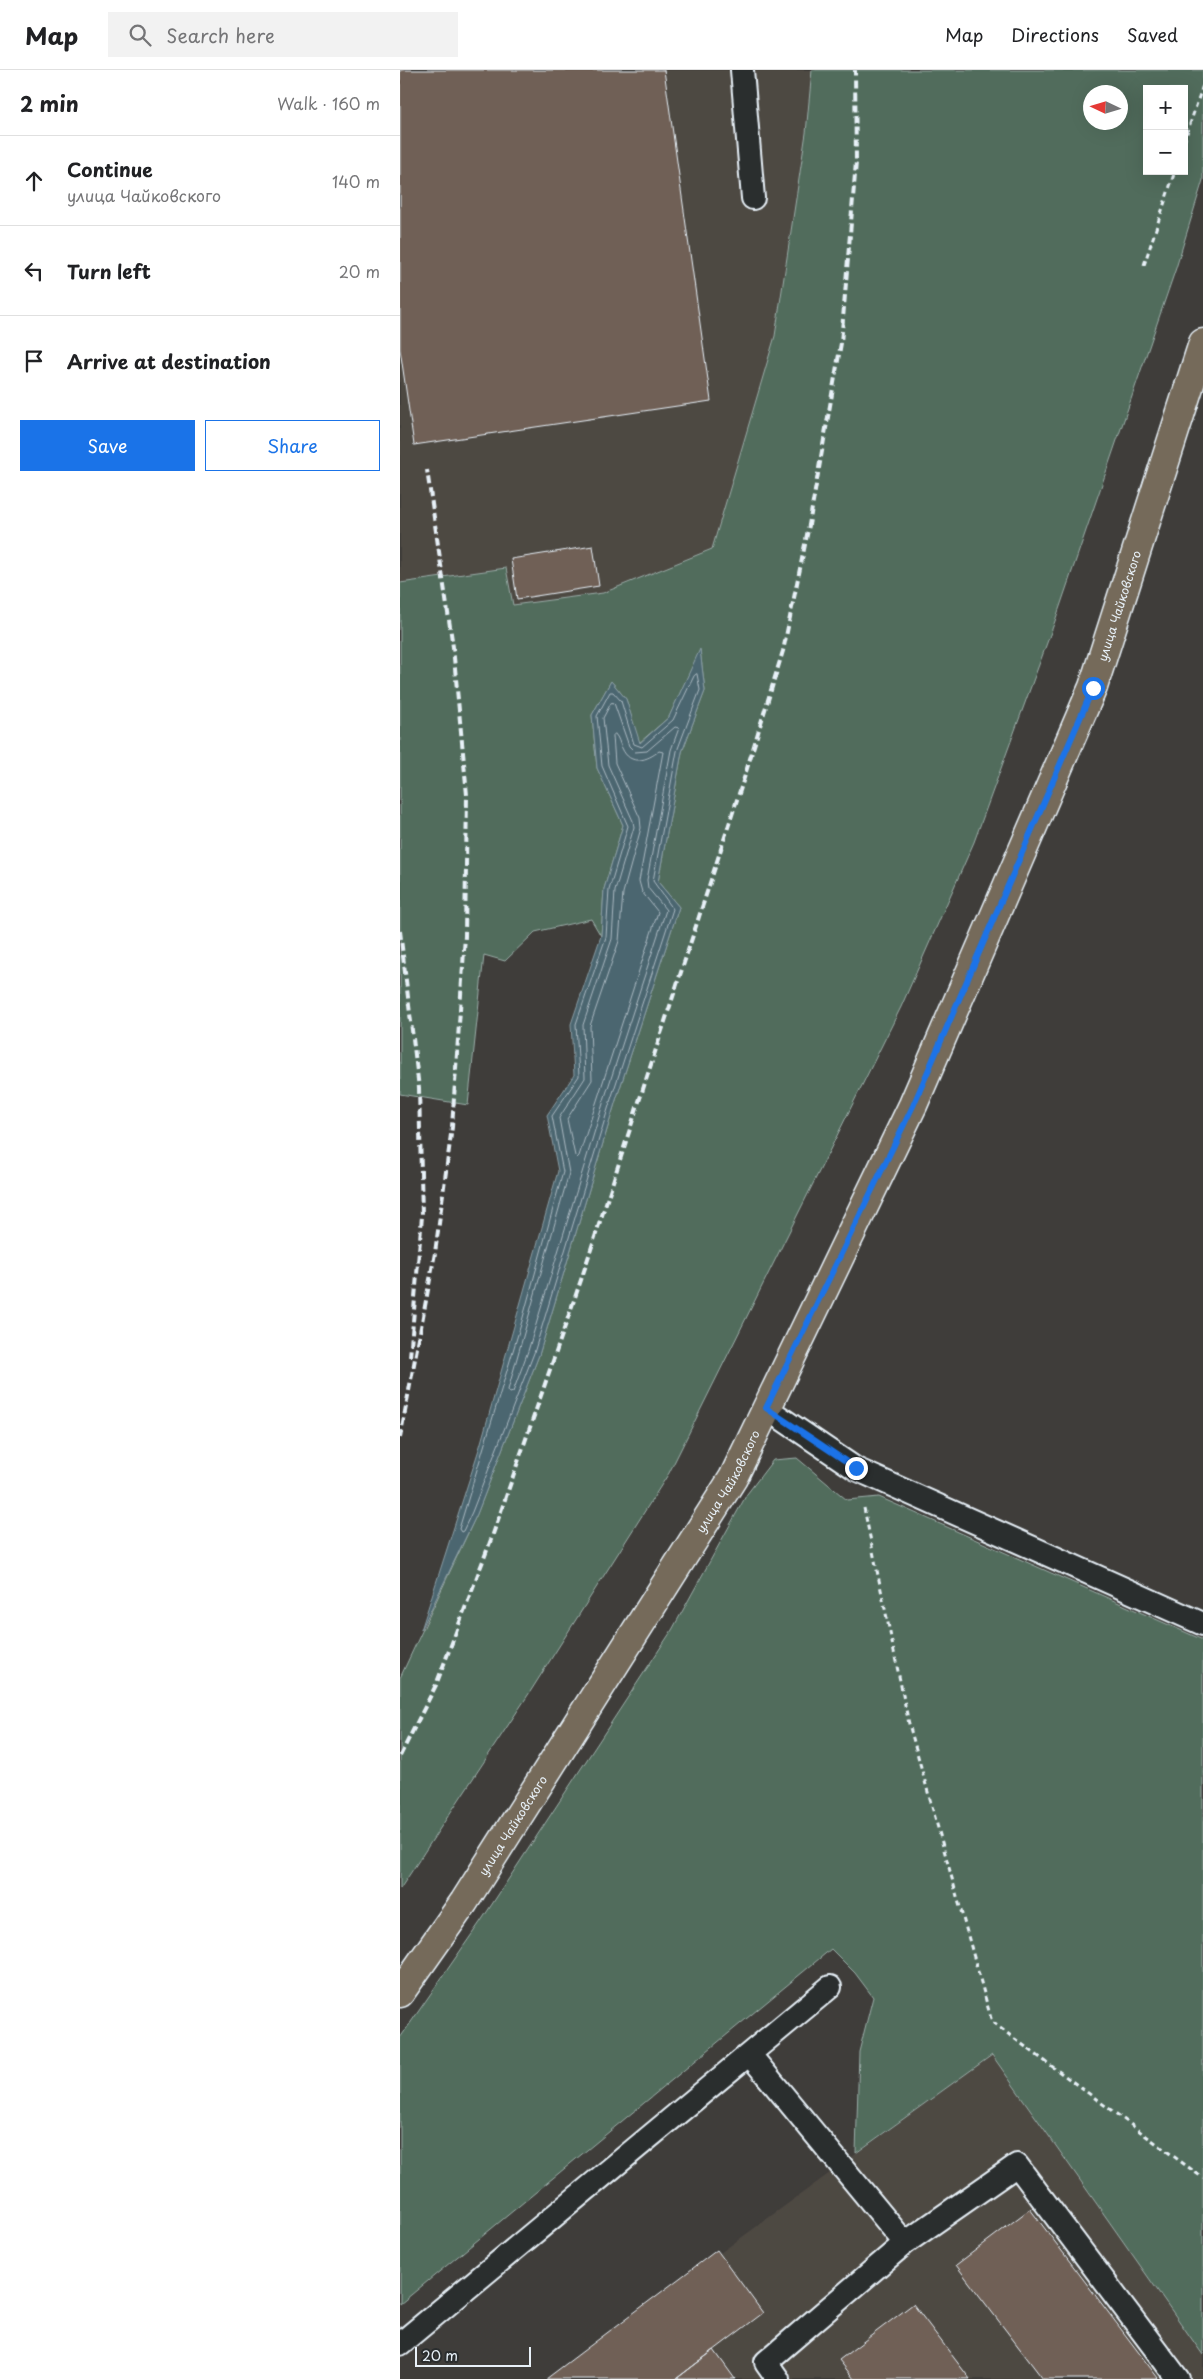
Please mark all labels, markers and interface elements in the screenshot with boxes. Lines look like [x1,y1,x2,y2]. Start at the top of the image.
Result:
search box [108,12,458,57]
text: Map [25,17,78,53]
icon: search [126,21,154,49]
text: Search here [166,21,275,49]
text: Map [945,21,983,48]
text: Directions [1011,21,1099,48]
text: Saved [1127,21,1178,48]
north arrow [1083,85,1128,130]
map controls [1143,85,1188,175]
button: + [1143,85,1188,130]
text: 2 min [20,87,79,119]
text: Walk · 160 m [277,91,380,115]
button: − [1143,130,1188,175]
text: Continue [67,155,153,183]
icon: ahead [20,167,48,195]
text: 140 m [332,169,380,193]
text: улица Чайковского [67,183,221,207]
icon: left [20,257,48,285]
text: Turn left [67,257,151,285]
text: 20 m [339,259,380,283]
icon: arrive [20,347,48,375]
text: Arrive at destination [67,347,271,375]
button: Save [20,420,195,471]
button: Share [205,420,380,471]
street label: улица Чайковского [1093,548,1145,664]
route start [1082,677,1105,700]
street label: улица Чайковского [692,1427,764,1536]
route end [845,1457,868,1480]
street label: улица Чайковского [474,1772,551,1879]
scale bar [415,2344,531,2367]
text: 20 m [422,2345,458,2366]

